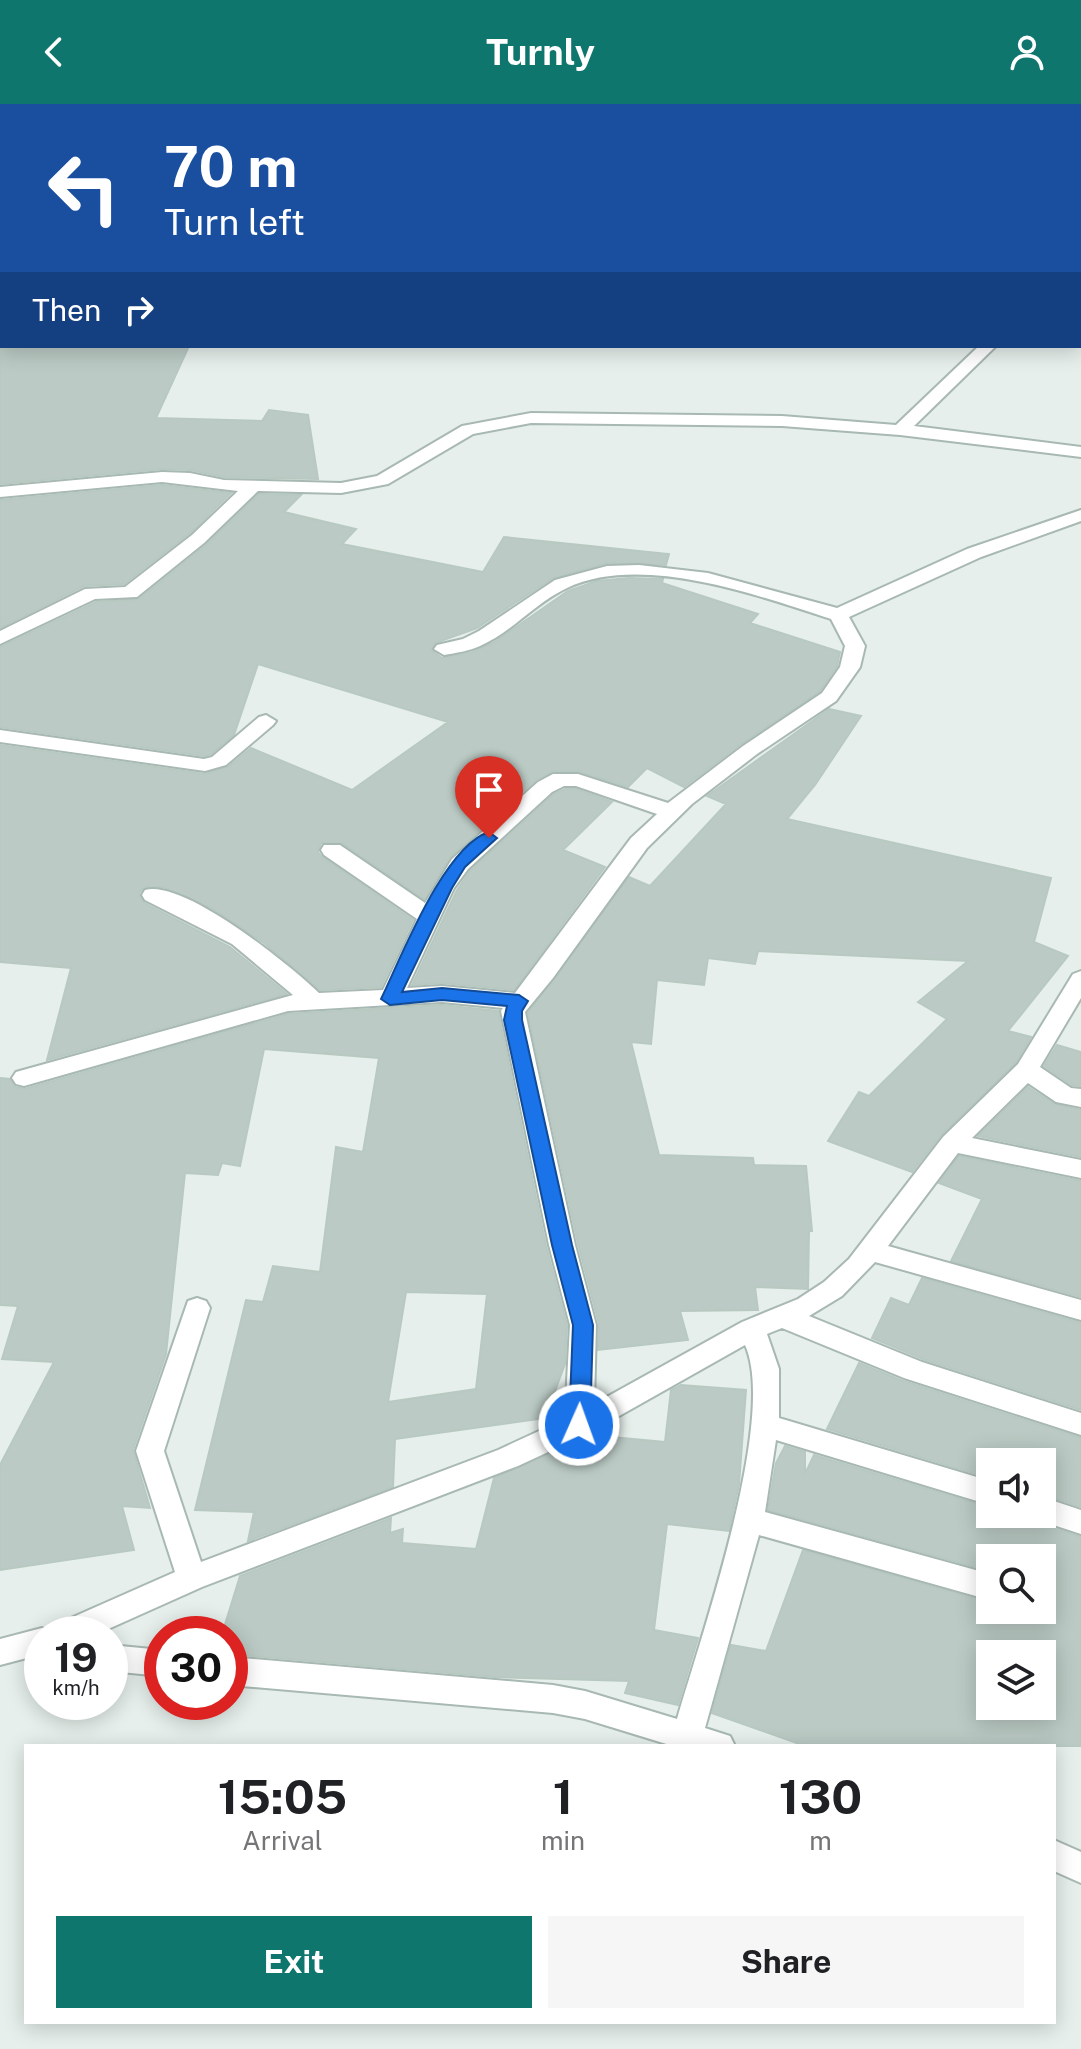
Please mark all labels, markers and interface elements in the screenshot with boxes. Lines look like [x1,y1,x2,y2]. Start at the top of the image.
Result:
icon: back [32,30,76,74]
icon: person [1005,30,1049,74]
text: Turnly [486,31,595,73]
text: 70 m [164,134,297,200]
icon: left [32,136,136,240]
text: Turn left [164,201,305,243]
icon: right [117,288,161,332]
text: Then [32,292,101,328]
pin [455,756,523,838]
icon: arrive [467,768,511,812]
position arrow [537,1383,621,1467]
map controls [976,1448,1056,1720]
button: sound [976,1448,1056,1528]
button: search [976,1544,1056,1624]
speed limit sign: 30 [144,1616,248,1720]
text: 19 [54,1634,98,1681]
button: layers [976,1640,1056,1720]
text: km/h [52,1676,100,1700]
text: 15:05 [218,1768,347,1825]
text: 1 [553,1768,573,1825]
text: 130 [779,1768,862,1825]
text: Arrival [242,1825,323,1856]
text: min [541,1825,585,1856]
text: m [809,1825,832,1856]
button: Exit [56,1916,532,2008]
button: Share [548,1916,1024,2008]

